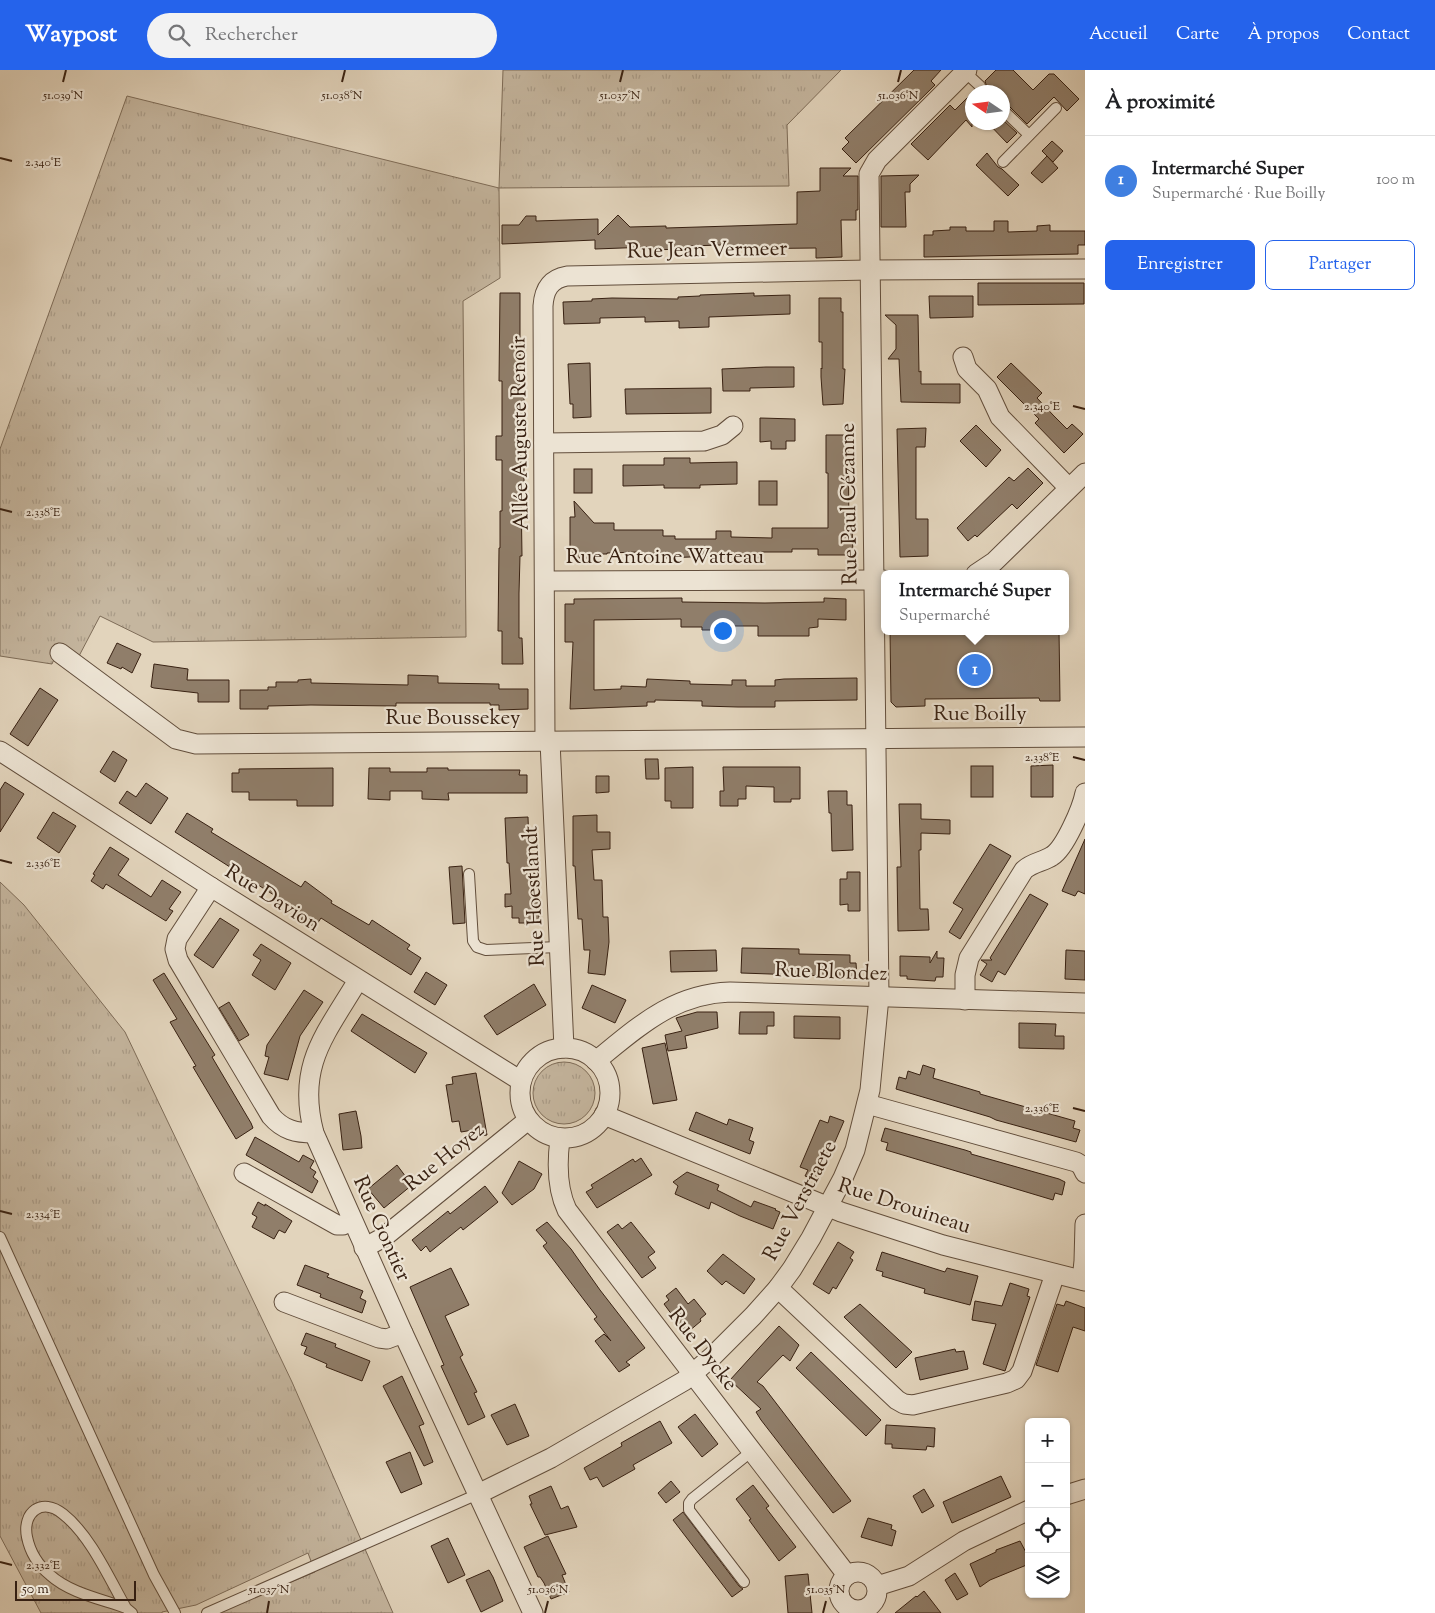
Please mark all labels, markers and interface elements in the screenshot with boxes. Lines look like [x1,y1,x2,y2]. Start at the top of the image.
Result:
search box [147,13,497,58]
text: Waypost [25,18,117,52]
icon: search [165,21,193,49]
text: Rechercher [205,22,298,49]
text: Accueil [1089,22,1148,48]
text: Carte [1176,22,1220,48]
text: À propos [1248,22,1319,48]
text: Contact [1347,22,1410,48]
north arrow [965,85,1010,130]
text: 51.039°N [42,87,84,105]
text: 51.038°N [321,87,363,105]
text: 51.037°N [599,87,641,105]
text: 51.036°N [877,87,919,105]
text: À proximité [1105,88,1215,118]
text: 2.340°E [25,154,62,172]
text: Intermarché Super [1152,156,1304,183]
text: 1 [1118,169,1124,192]
text: 100 m [1376,169,1415,192]
text: Supermarché · Rue Boilly [1152,183,1325,206]
street label: Rue Jean Vermeer [627,235,788,267]
button: Enregistrer [1105,240,1255,290]
button: Partager [1265,240,1415,290]
street label: Allée Auguste Renoir [504,335,538,531]
text: 2.340°E [1024,398,1061,416]
street label: Rue Paul Cézanne [834,423,866,585]
text: 2.338°E [26,504,61,522]
street label: Rue Antoine Watteau [566,543,764,573]
popup [881,570,1069,635]
text: Intermarché Super [899,578,1051,605]
text: Supermarché [899,605,990,628]
your location [710,618,736,644]
pin: 1 [959,651,991,689]
street label: Rue Boilly [933,700,1027,730]
street label: Rue Boussekey [386,704,521,734]
text: 2.338°E [1025,749,1060,767]
street label: Rue Hoestlandt [516,825,554,967]
text: 2.336°E [26,855,61,873]
street label: Rue Davion [218,858,326,940]
street label: Rue Blondez [774,956,888,990]
text: 2.336°E [1025,1100,1060,1118]
street label: Rue Hoyez [398,1116,492,1200]
street label: Rue Verstraete [757,1135,845,1267]
street label: Rue Drouineau [834,1171,974,1243]
street label: Rue Gontier [344,1172,418,1287]
text: 2.334°E [26,1206,61,1224]
street label: Rue Dycke [660,1302,744,1398]
map controls [1025,1418,1070,1598]
button: + [1025,1418,1070,1463]
button: − [1025,1463,1070,1508]
button: locate [1025,1508,1070,1553]
button: layers [1025,1553,1070,1598]
text: 2.332°E [26,1557,61,1575]
scale bar [15,1578,136,1601]
text: 50 m [22,1580,49,1600]
text: 51.037°N [248,1581,290,1599]
text: 51.036°N [527,1581,569,1599]
text: 51.035°N [806,1581,846,1599]

